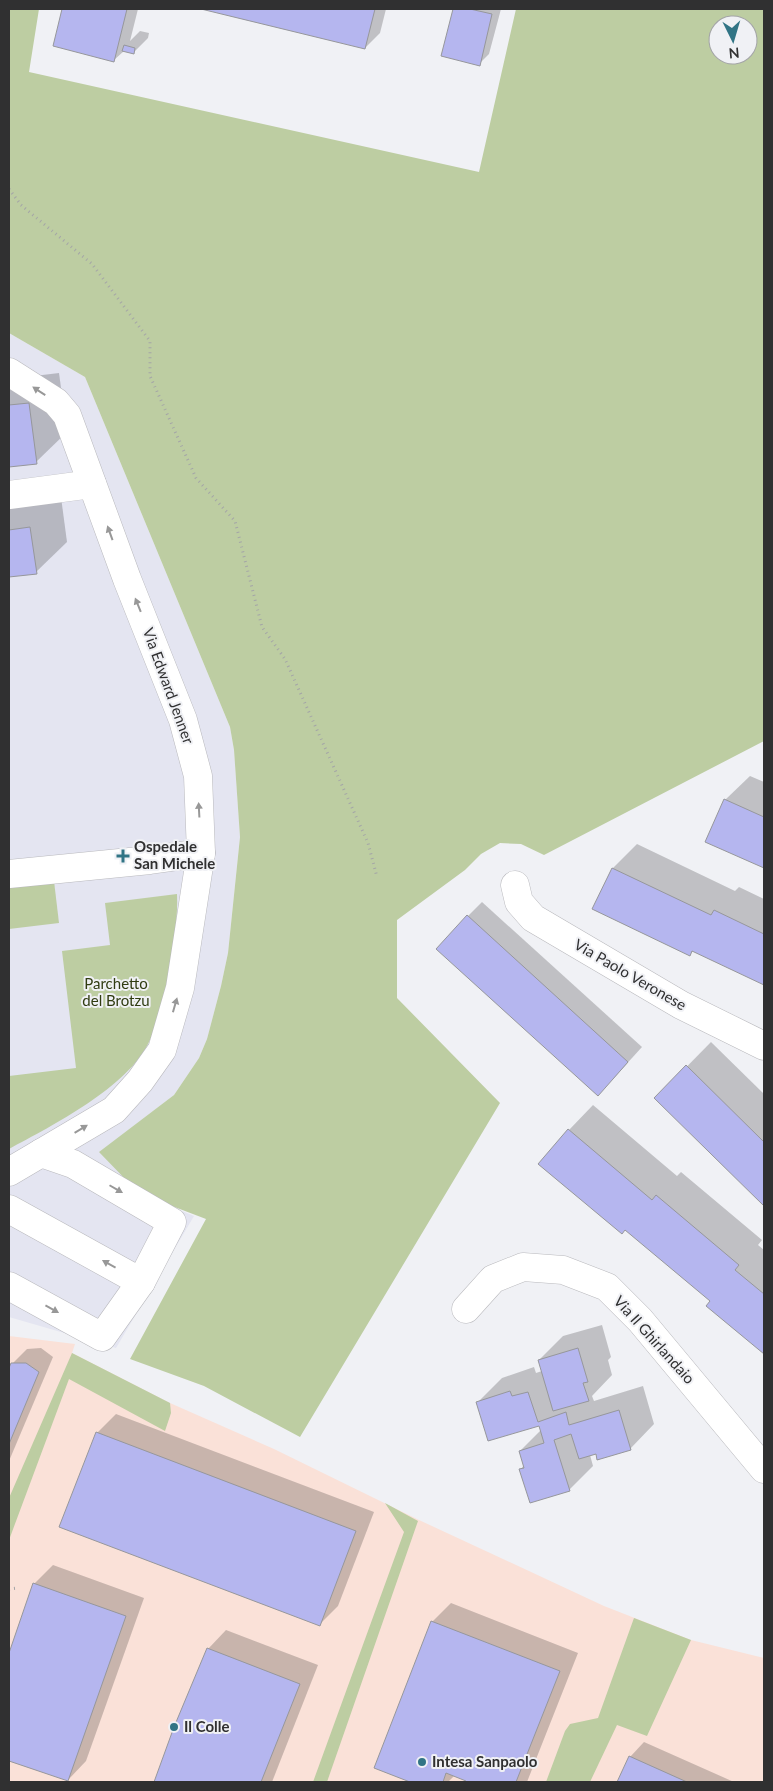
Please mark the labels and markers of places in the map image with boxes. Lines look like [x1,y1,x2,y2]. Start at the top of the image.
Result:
place label: Ospedale San Michele [134,837,215,872]
marker: Ospedale San Michele [116,849,130,863]
place label: Il Colle [184,1717,230,1735]
marker: Il Colle [168,1721,180,1733]
place label: Intesa Sanpaolo [432,1752,538,1770]
marker: Intesa Sanpaolo [416,1756,428,1768]

